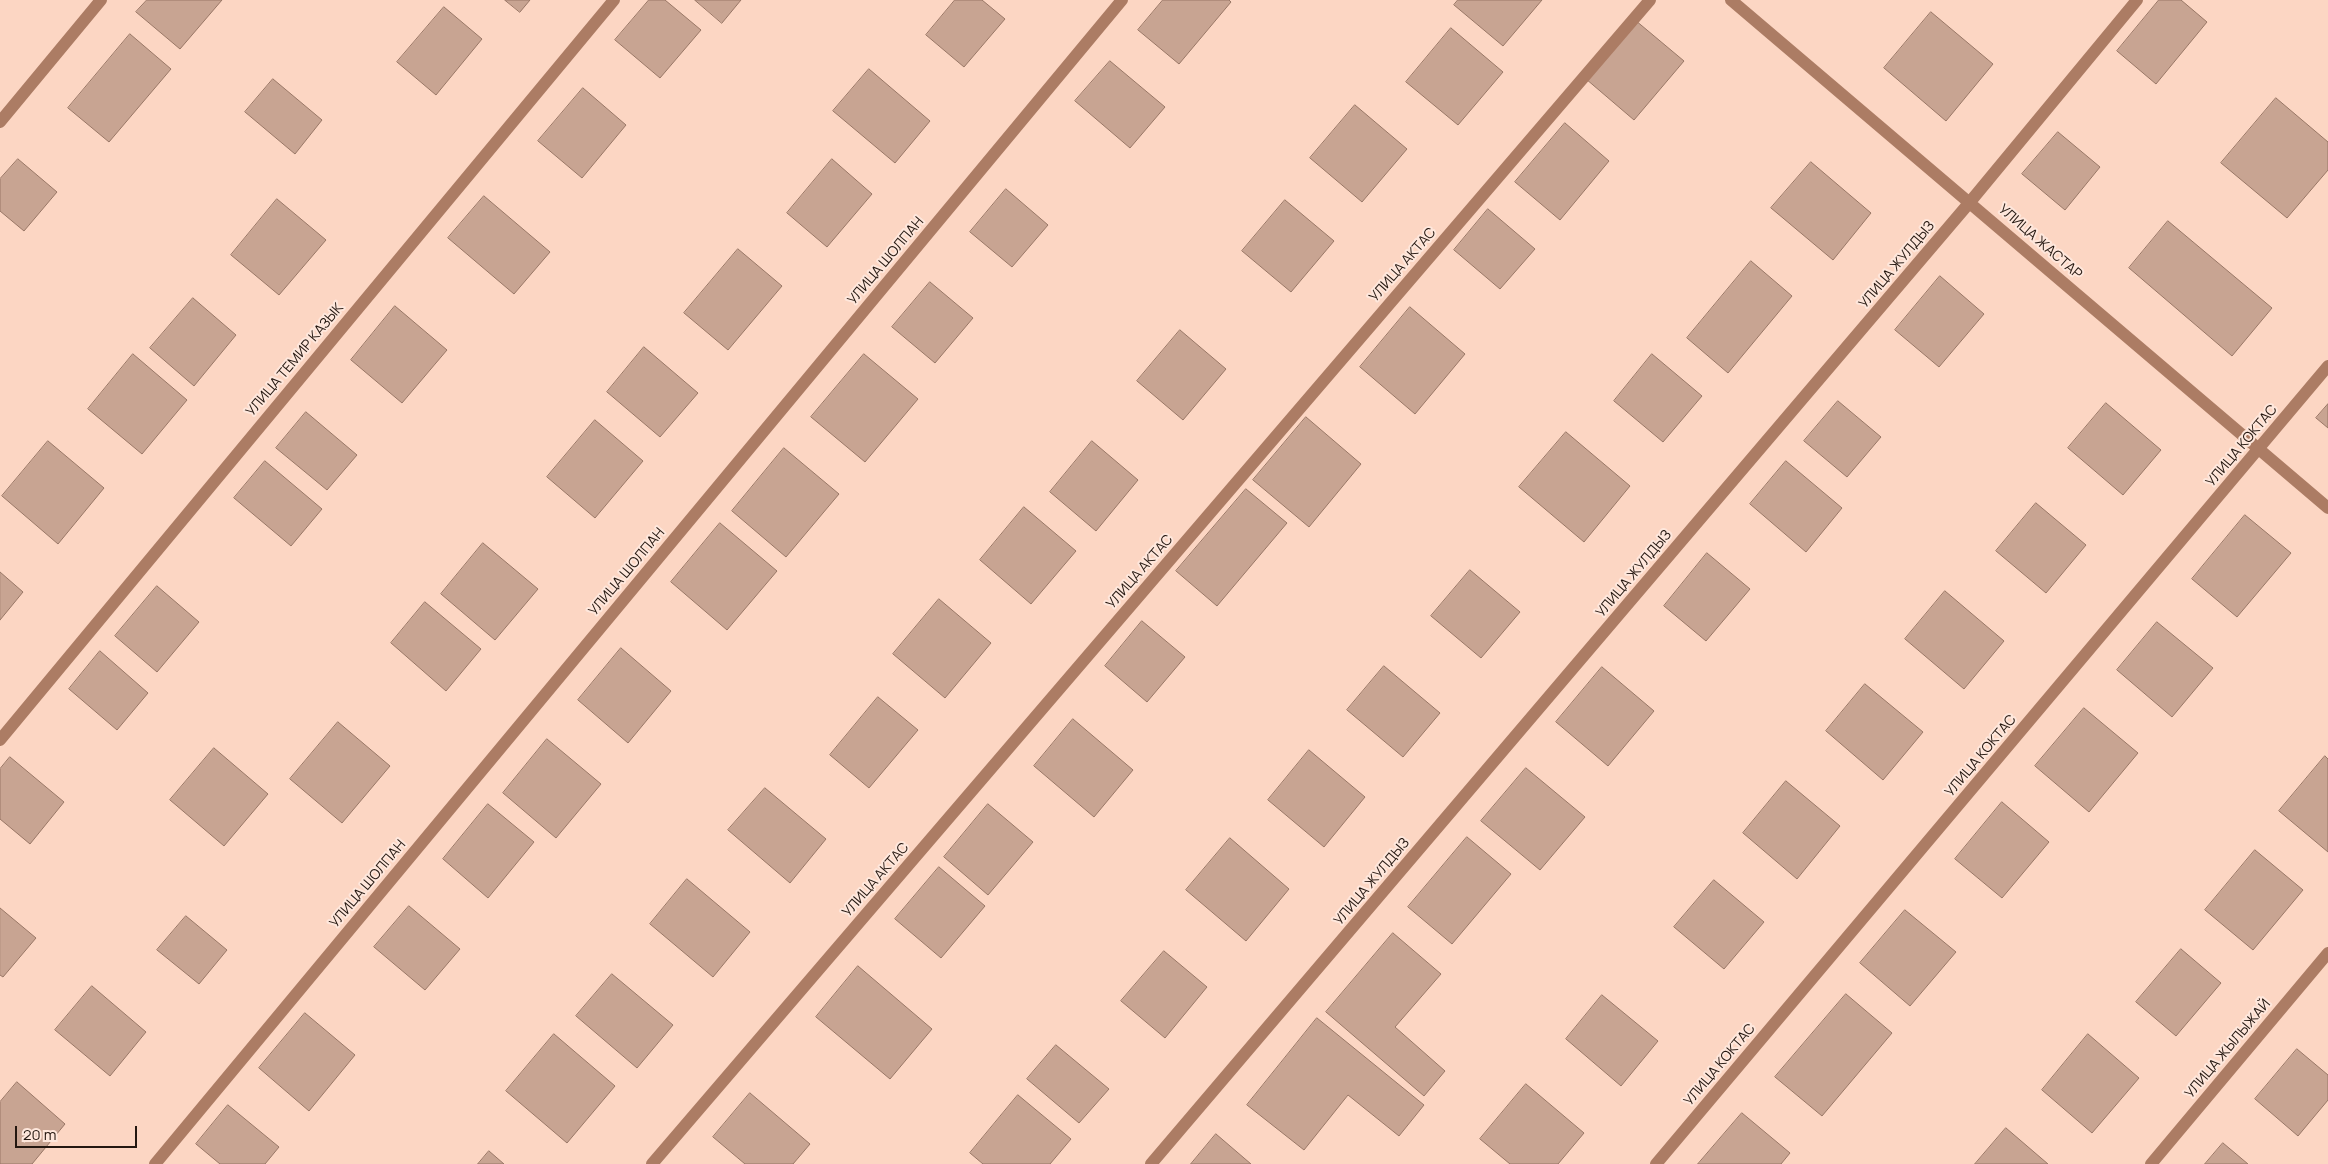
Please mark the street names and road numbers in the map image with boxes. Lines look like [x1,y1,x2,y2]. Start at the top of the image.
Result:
street label: УЛИЦА ЖАСТАР [1995,201,2085,283]
street label: УЛИЦА ШОЛПАН [844,214,928,308]
street label: УЛИЦА ЖУЛДЫЗ [1856,218,1938,312]
street label: УЛИЦА АКТАС [1366,225,1440,305]
street label: УЛИЦА ТЕМИР КАЗЫК [243,300,347,420]
street label: УЛИЦА КОКТАС [2203,402,2281,490]
street label: УЛИЦА ШОЛПАН [585,525,669,619]
street label: УЛИЦА ЖУЛДЫЗ [1593,527,1675,621]
street label: УЛИЦА АКТАС [1103,532,1177,612]
street label: УЛИЦА КОКТАС [1942,712,2020,800]
street label: УЛИЦА ЖУЛДЫЗ [1331,835,1413,929]
street label: УЛИЦА ШОЛПАН [326,837,410,931]
street label: УЛИЦА АКТАС [839,840,913,920]
street label: УЛИЦА ЖЫЛЫЖАЙ [2182,996,2274,1102]
street label: УЛИЦА КОКТАС [1681,1021,1759,1109]

